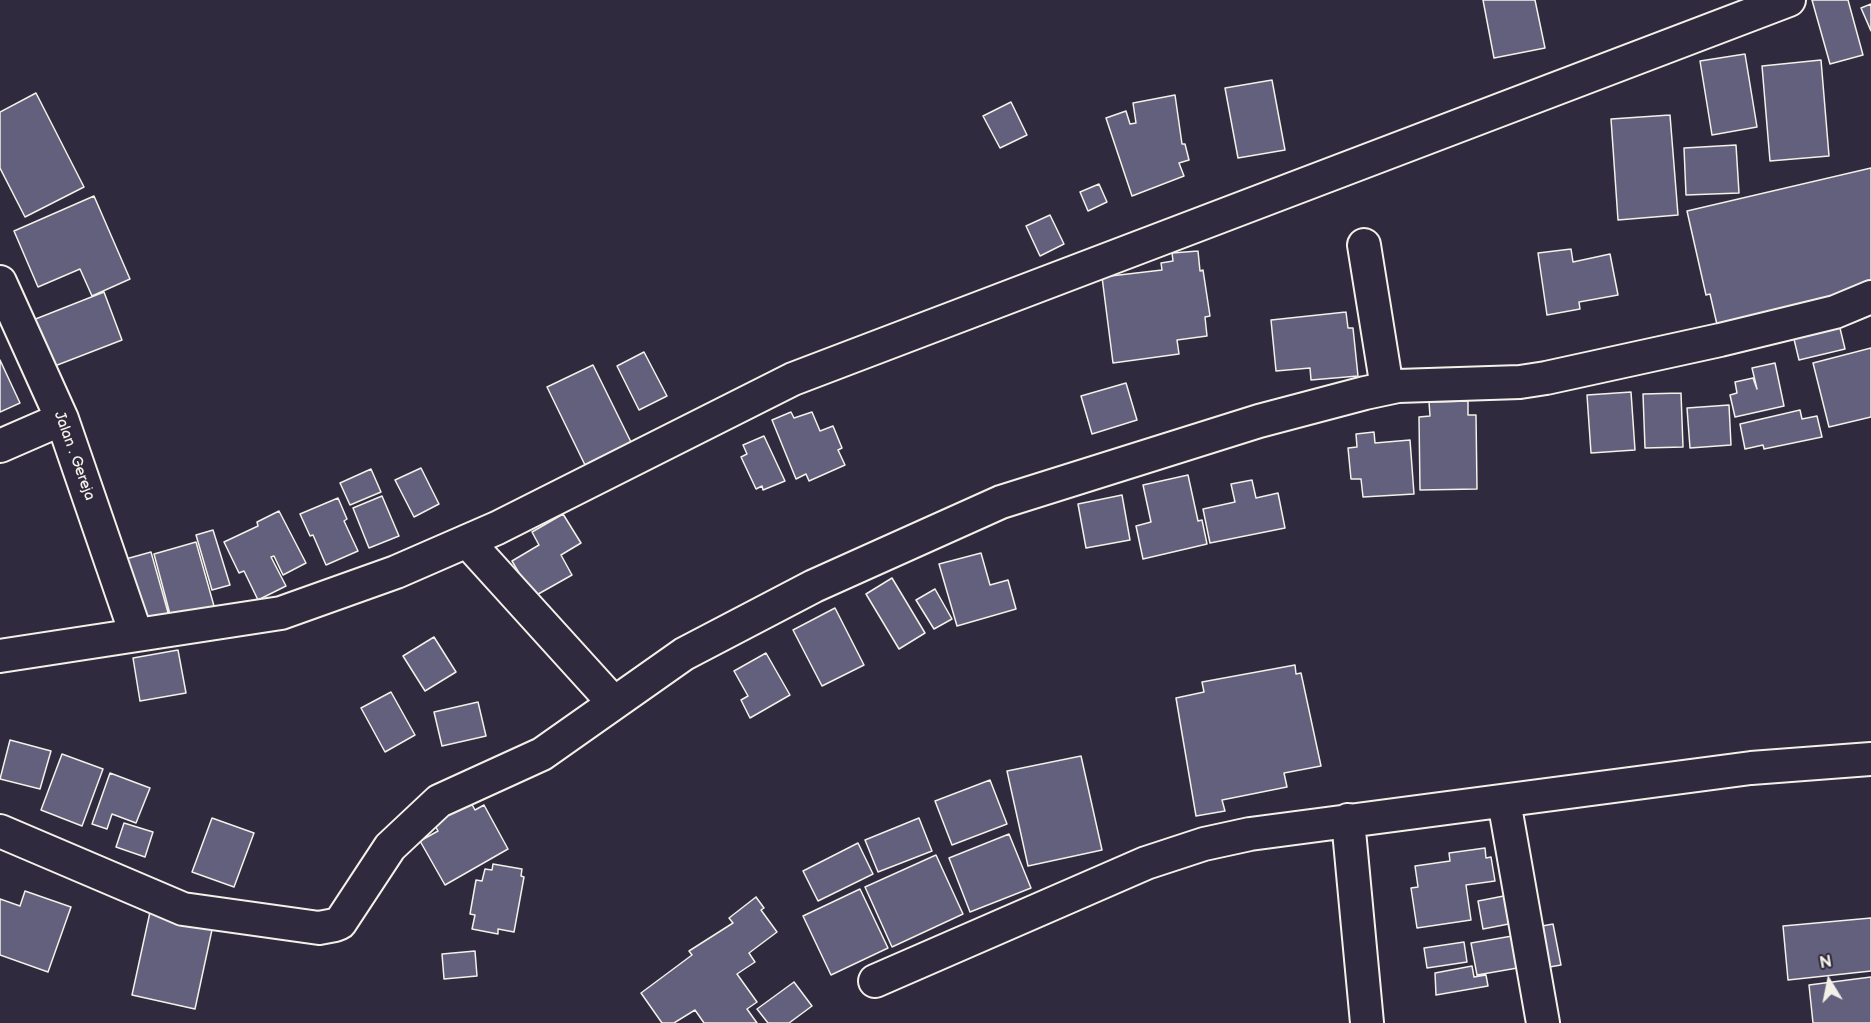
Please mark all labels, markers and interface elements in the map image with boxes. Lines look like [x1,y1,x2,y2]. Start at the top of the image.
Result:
street label: Jalan . Gereja [50,409,98,503]
north arrow [1799,951,1859,1011]
text: N [1818,952,1833,973]

